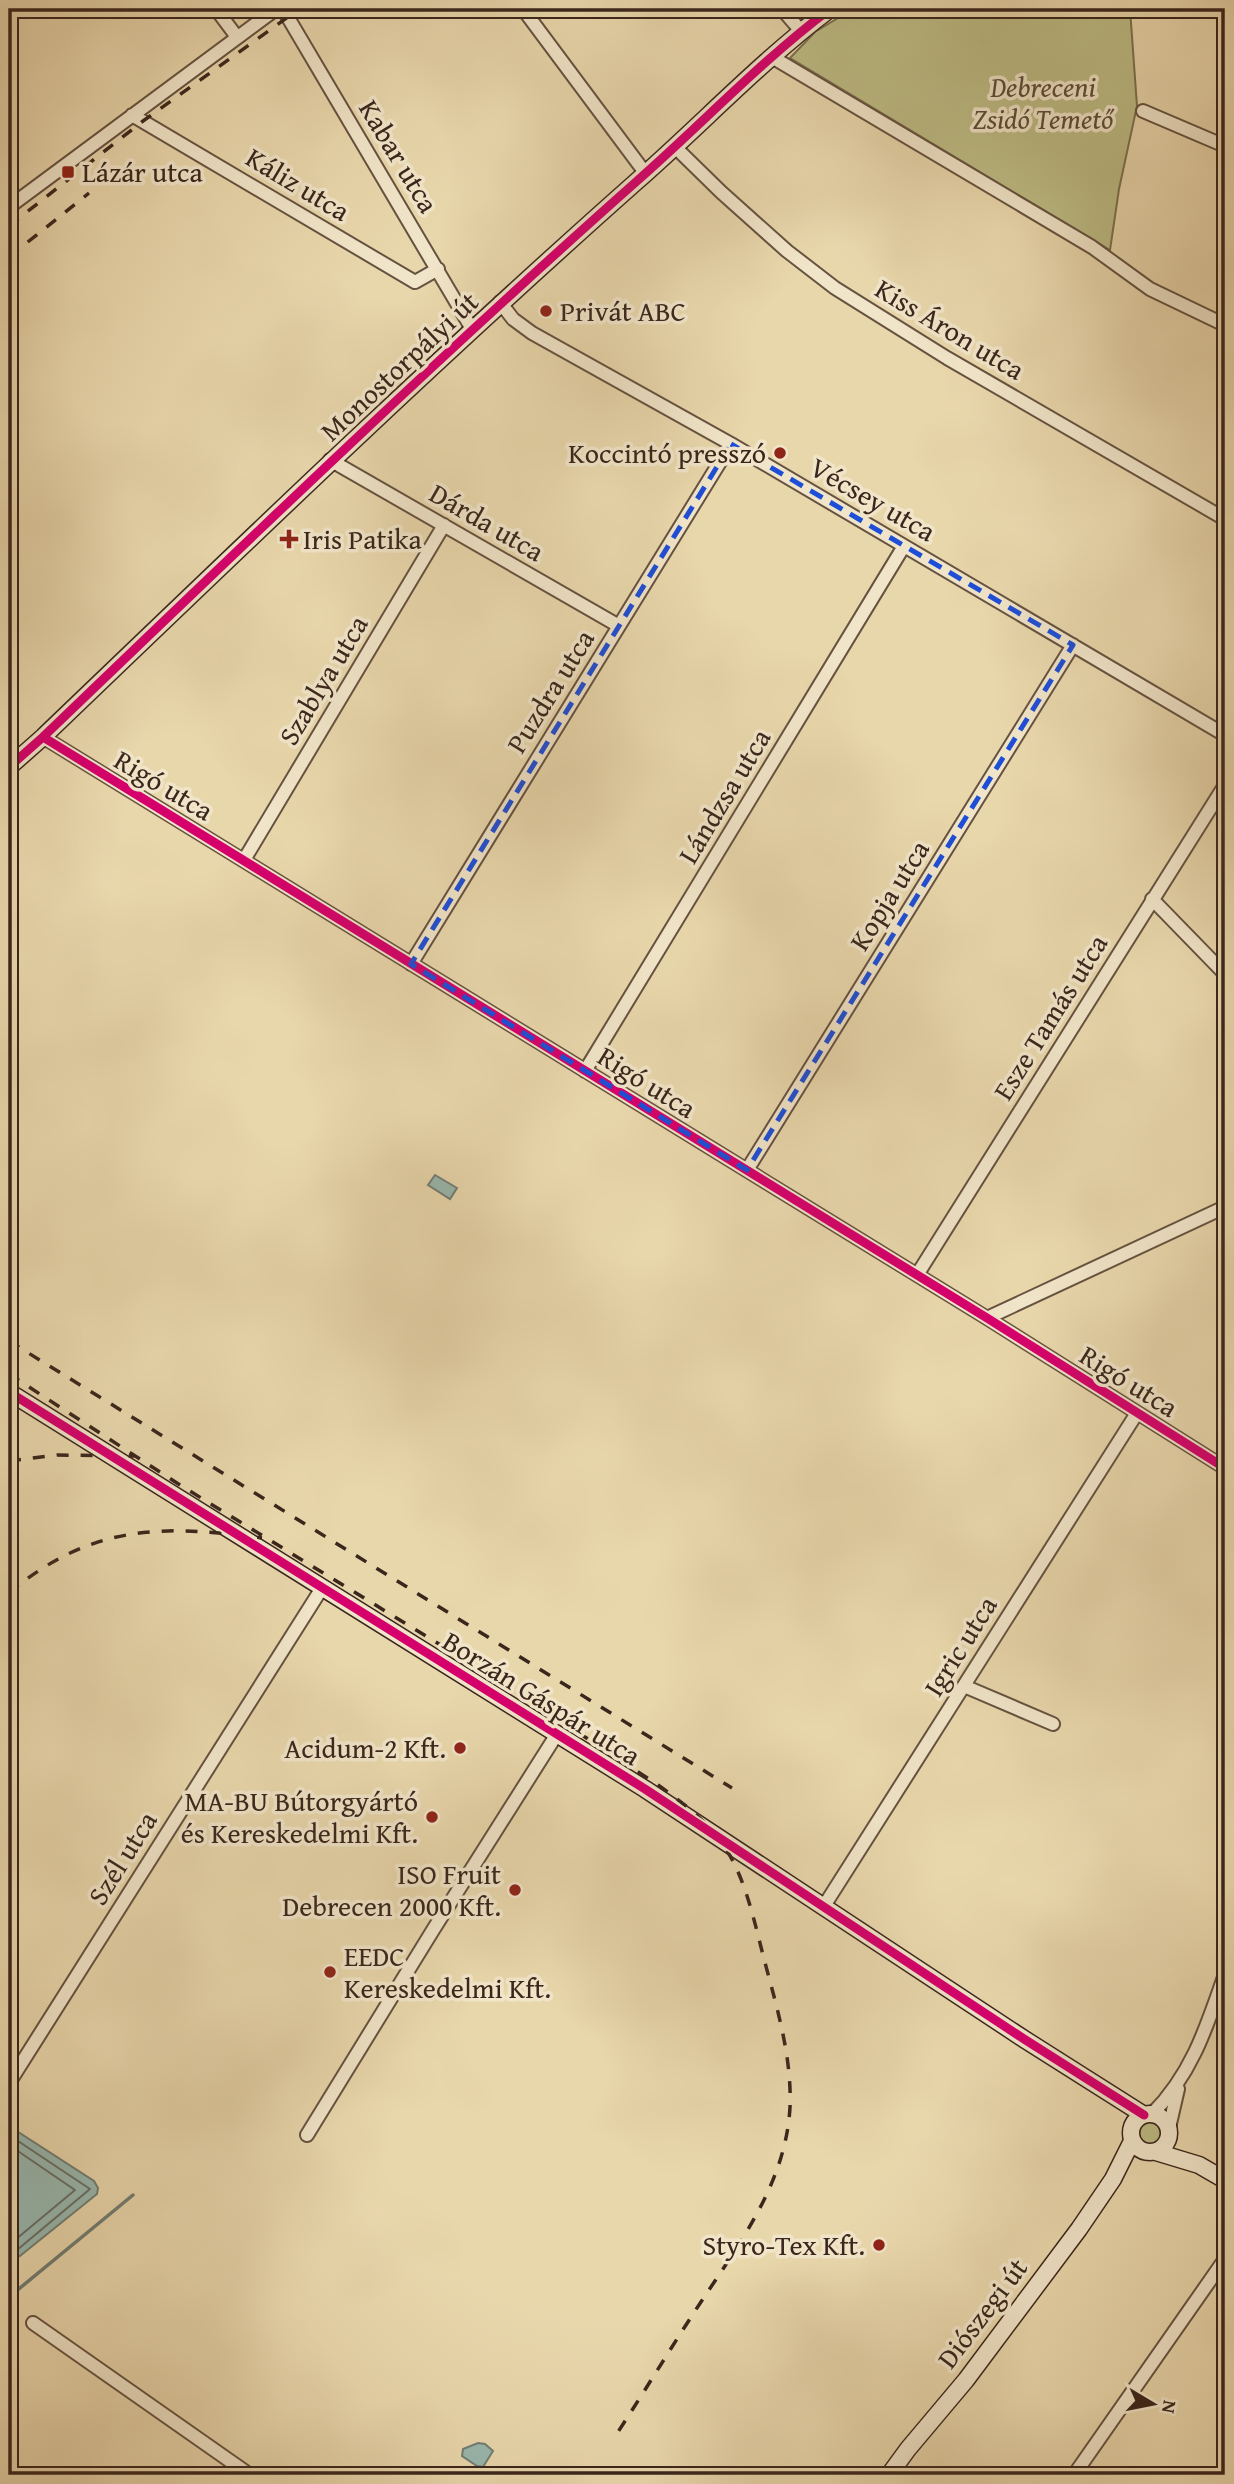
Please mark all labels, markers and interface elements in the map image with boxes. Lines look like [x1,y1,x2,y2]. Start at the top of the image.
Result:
park label: Debreceni Zsidó Temető [973,66,1115,139]
street label: Kabar utca [349,91,450,221]
street label: Káliz utca [239,136,359,231]
place label: Lázár utca [82,151,204,192]
marker: Lázár utca [60,164,76,180]
street label: Kiss Áron utca [868,268,1033,390]
street label: Monostorpályi út [310,281,487,450]
place label: Privát ABC [560,290,686,331]
marker: Privát ABC [538,303,554,319]
place label: Koccintó presszó [568,432,766,473]
marker: Koccintó presszó [772,445,788,461]
street label: Vécsey utca [803,446,944,551]
street label: Dárda utca [422,472,553,571]
place label: Iris Patika [303,518,423,559]
marker: Iris Patika [281,531,297,547]
street label: Szablya utca [268,606,378,752]
street label: Puzdra utca [495,620,604,760]
street label: Lándzsa utca [667,720,780,871]
street label: Rigó utca [107,739,222,831]
street label: Kopja utca [838,831,939,958]
street label: Esze Tamás utca [982,925,1117,1108]
street label: Rigó utca [590,1035,705,1128]
street label: Rigó utca [1072,1334,1187,1427]
street label: Igric utca [913,1587,1007,1704]
street label: Borzán Gáspár utca [435,1620,650,1775]
place label: Acidum-2 Kft. [284,1727,446,1768]
marker: Acidum-2 Kft. [452,1740,468,1756]
place label: MA-BU Bútorgyártó és Kereskedelmi Kft. [181,1780,418,1853]
street label: Szél utca [77,1802,167,1913]
marker: MA-BU Bútorgyártó és Kereskedelmi Kft. [424,1809,440,1825]
place label: ISO Fruit Debrecen 2000 Kft. [282,1853,501,1926]
marker: ISO Fruit Debrecen 2000 Kft. [507,1882,523,1898]
place label: EEDC Kereskedelmi Kft. [344,1935,551,2008]
marker: EEDC Kereskedelmi Kft. [322,1964,338,1980]
place label: Styro-Tex Kft. [703,2224,865,2265]
marker: Styro-Tex Kft. [871,2237,887,2253]
street label: Diószegi út [927,2249,1037,2376]
north arrow [1118,2368,1188,2438]
text: N [1155,2398,1185,2416]

